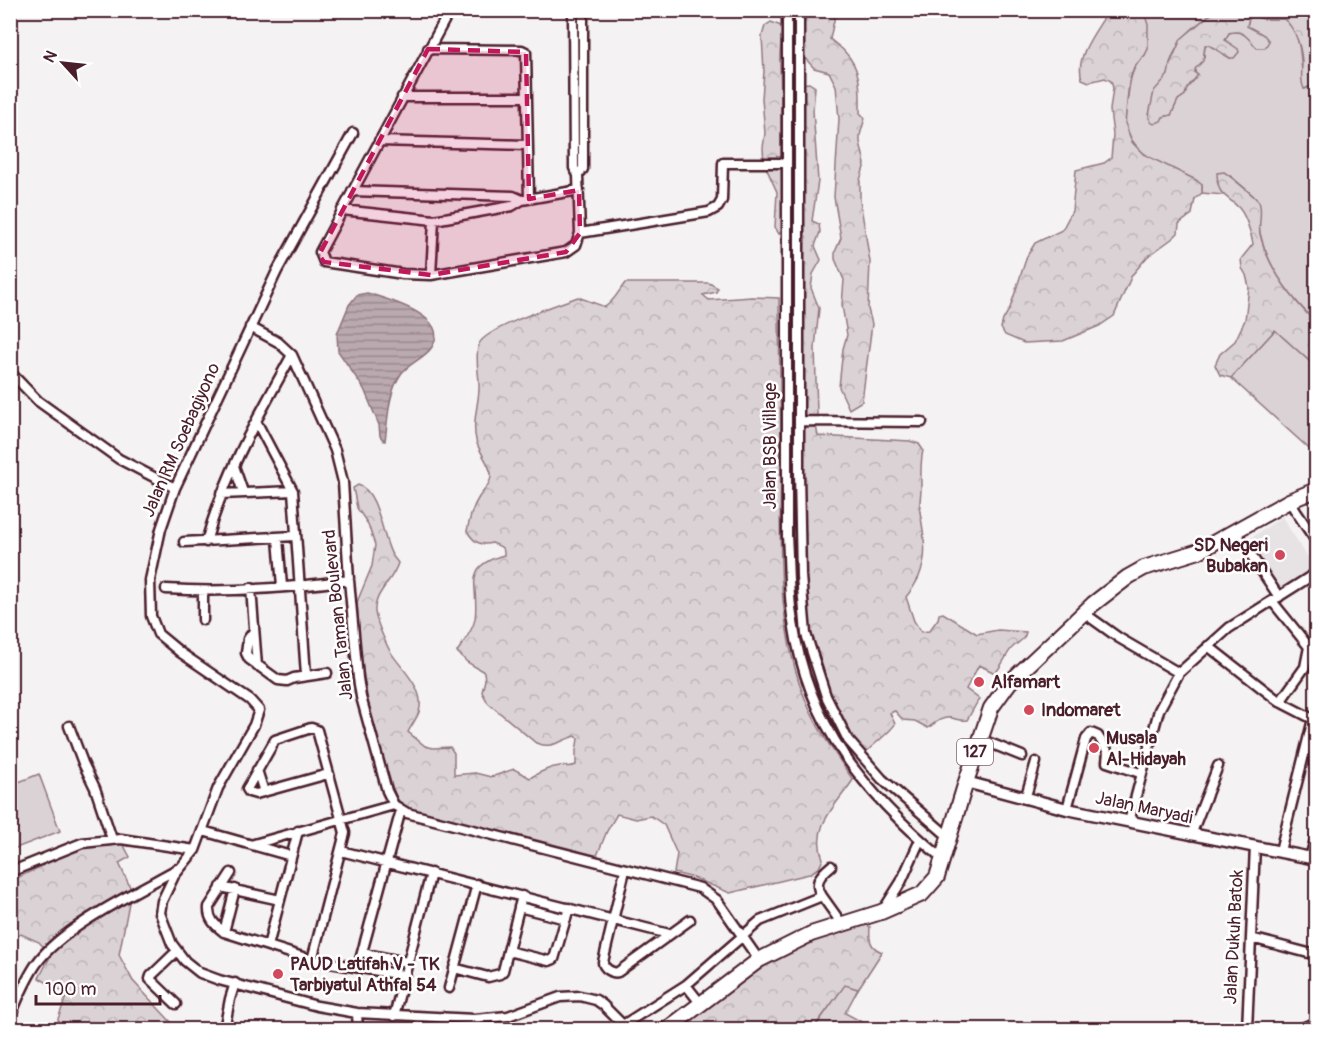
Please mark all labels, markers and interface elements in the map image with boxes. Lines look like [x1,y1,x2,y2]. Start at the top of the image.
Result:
north arrow [33,33,93,93]
text: N [39,47,62,66]
street label: Jalan RM Soebagiyono [137,359,225,521]
street label: Jalan BSB Village [759,382,782,509]
street label: Jalan Taman Boulevard [318,528,358,702]
place label: SD Negeri Bubakan [1194,534,1268,578]
marker: SD Negeri Bubakan [1273,548,1287,562]
place label: Alfamart [991,671,1061,694]
marker: Alfamart [972,675,986,689]
place label: Indomaret [1041,699,1121,722]
marker: Indomaret [1022,703,1036,717]
place label: Musala Al-Hidayah [1106,727,1186,771]
road number: 127 [957,739,993,765]
marker: Musala Al-Hidayah [1087,741,1101,755]
street label: Jalan Maryadi [1093,786,1195,830]
street label: Jalan Dukuh Batok [1219,869,1249,1005]
place label: PAUD Latifah V - TK Tarbiyatul Athfal 54 [289,953,440,997]
marker: PAUD Latifah V - TK Tarbiyatul Athfal 54 [271,967,285,981]
scale bar [36,968,160,1006]
text: 100 m [45,978,97,1001]

